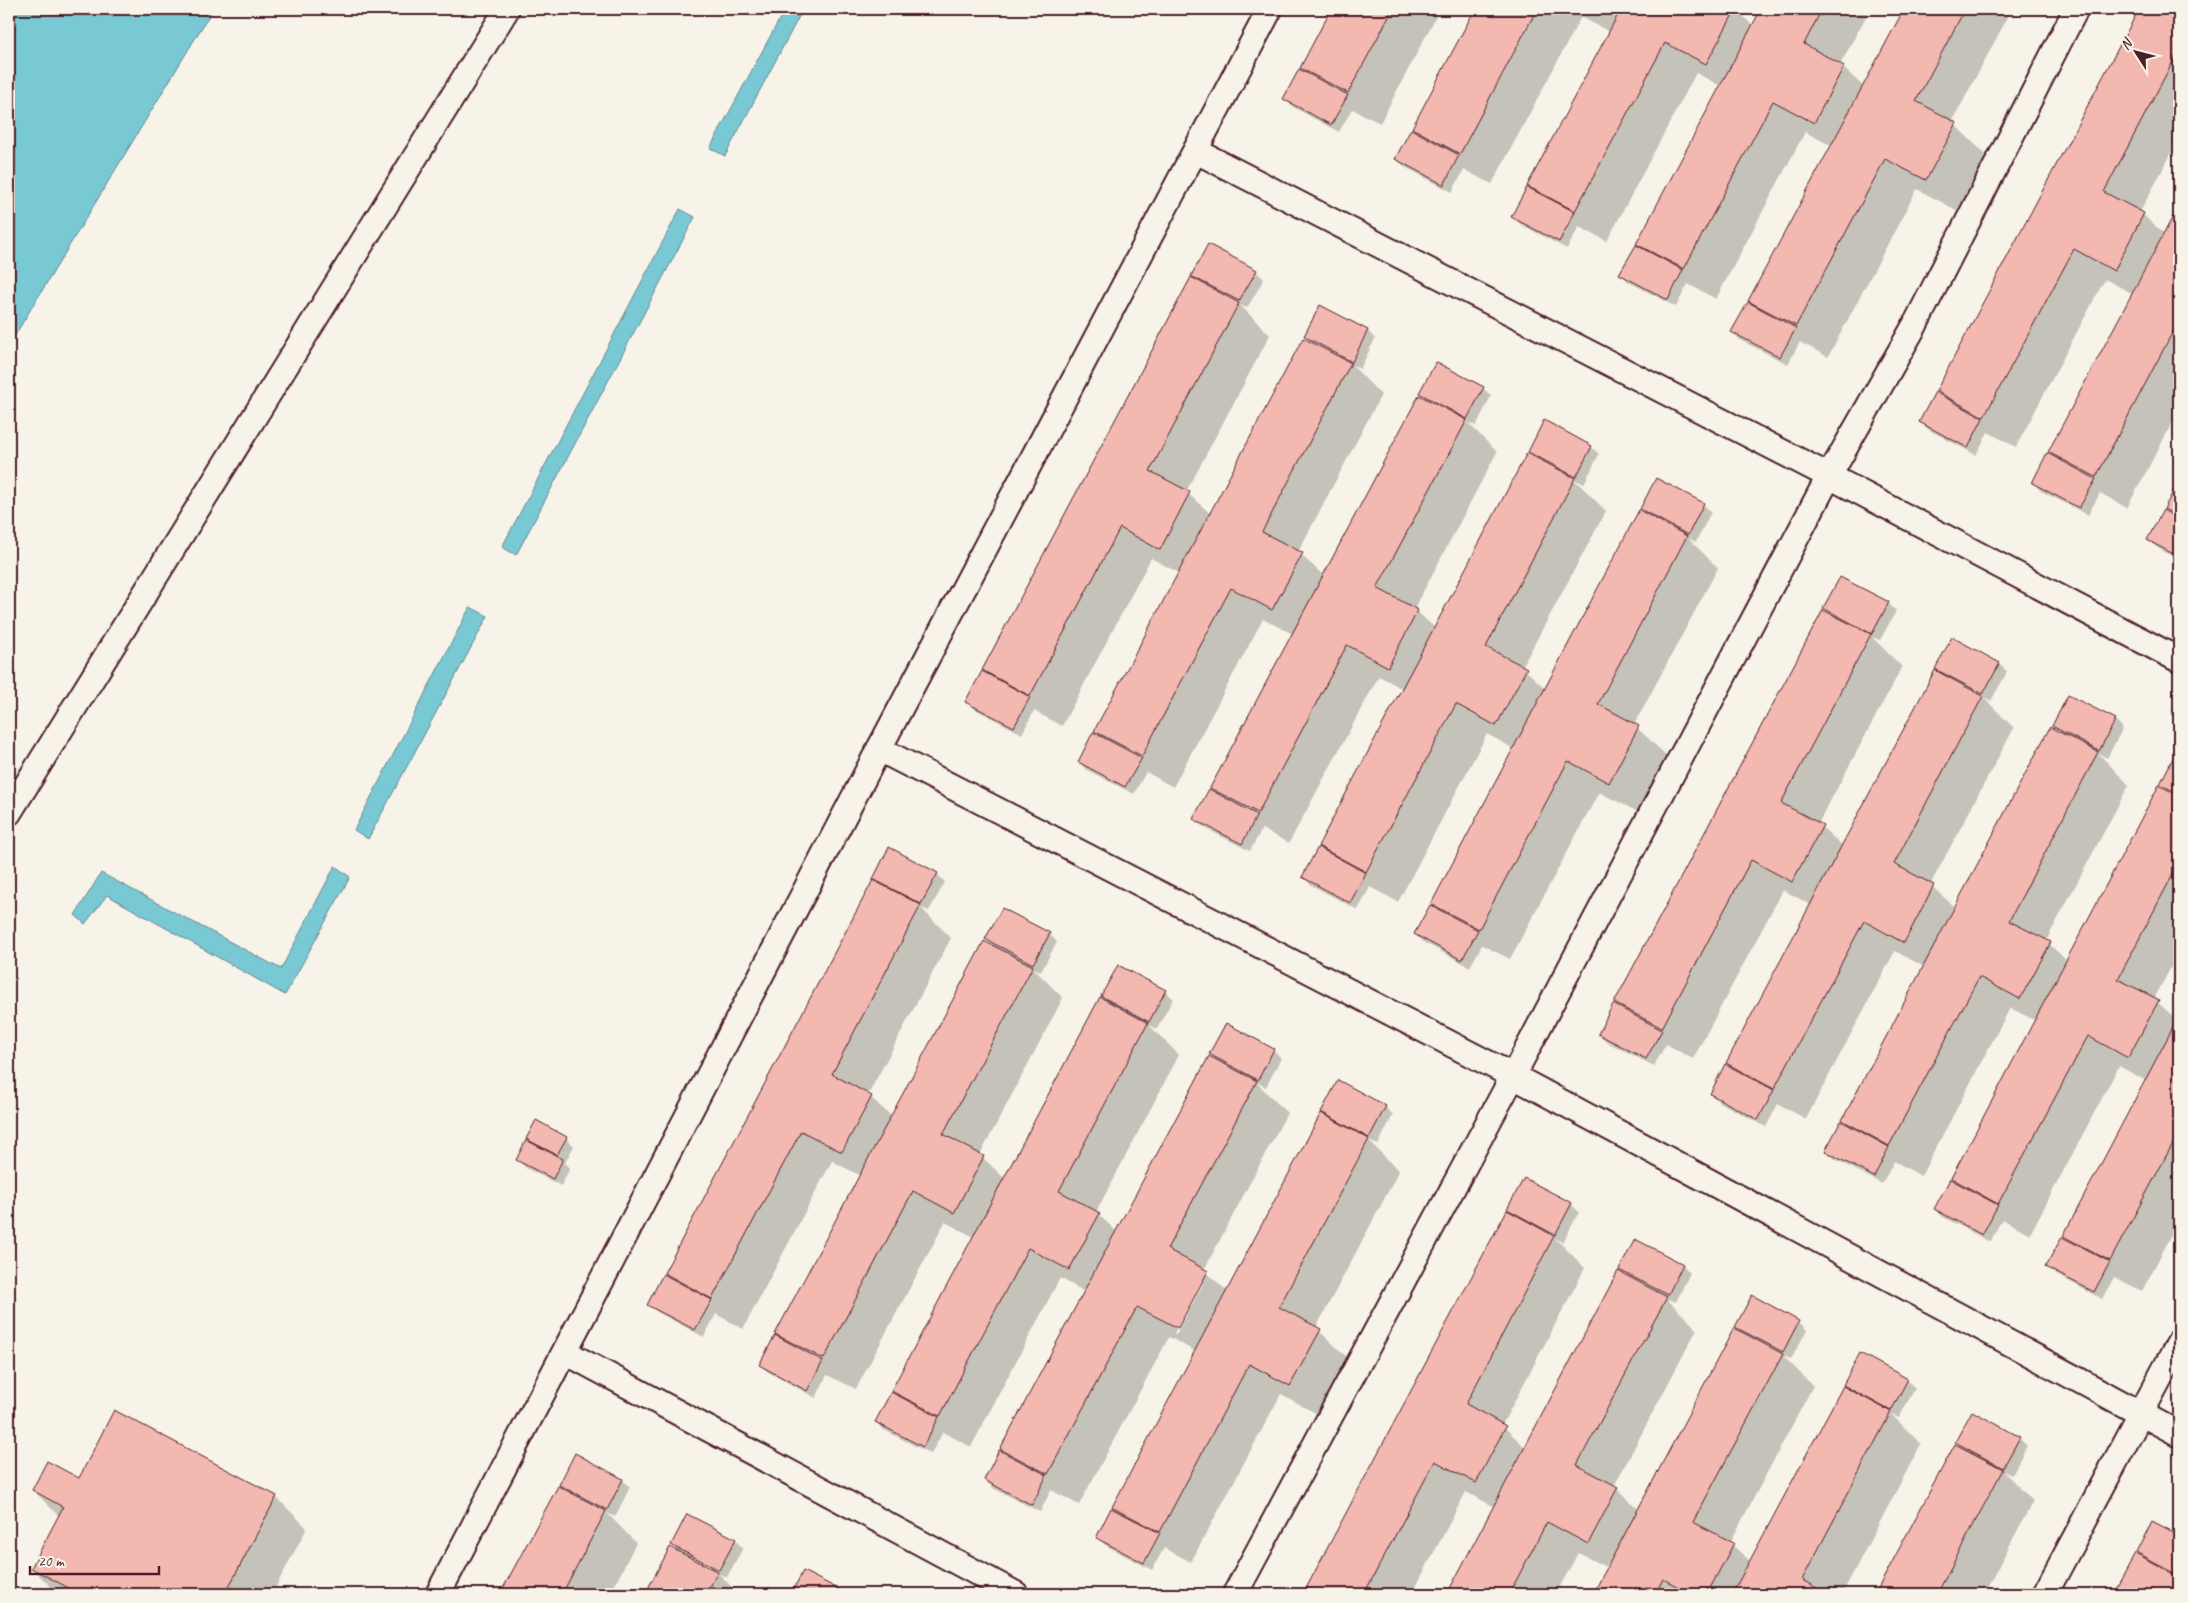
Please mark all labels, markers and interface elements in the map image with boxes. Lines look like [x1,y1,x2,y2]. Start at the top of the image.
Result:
north arrow [2110,28,2160,78]
text: N [2116,34,2137,53]
scale bar [30,1543,159,1575]
text: 20 m [38,1552,65,1571]

